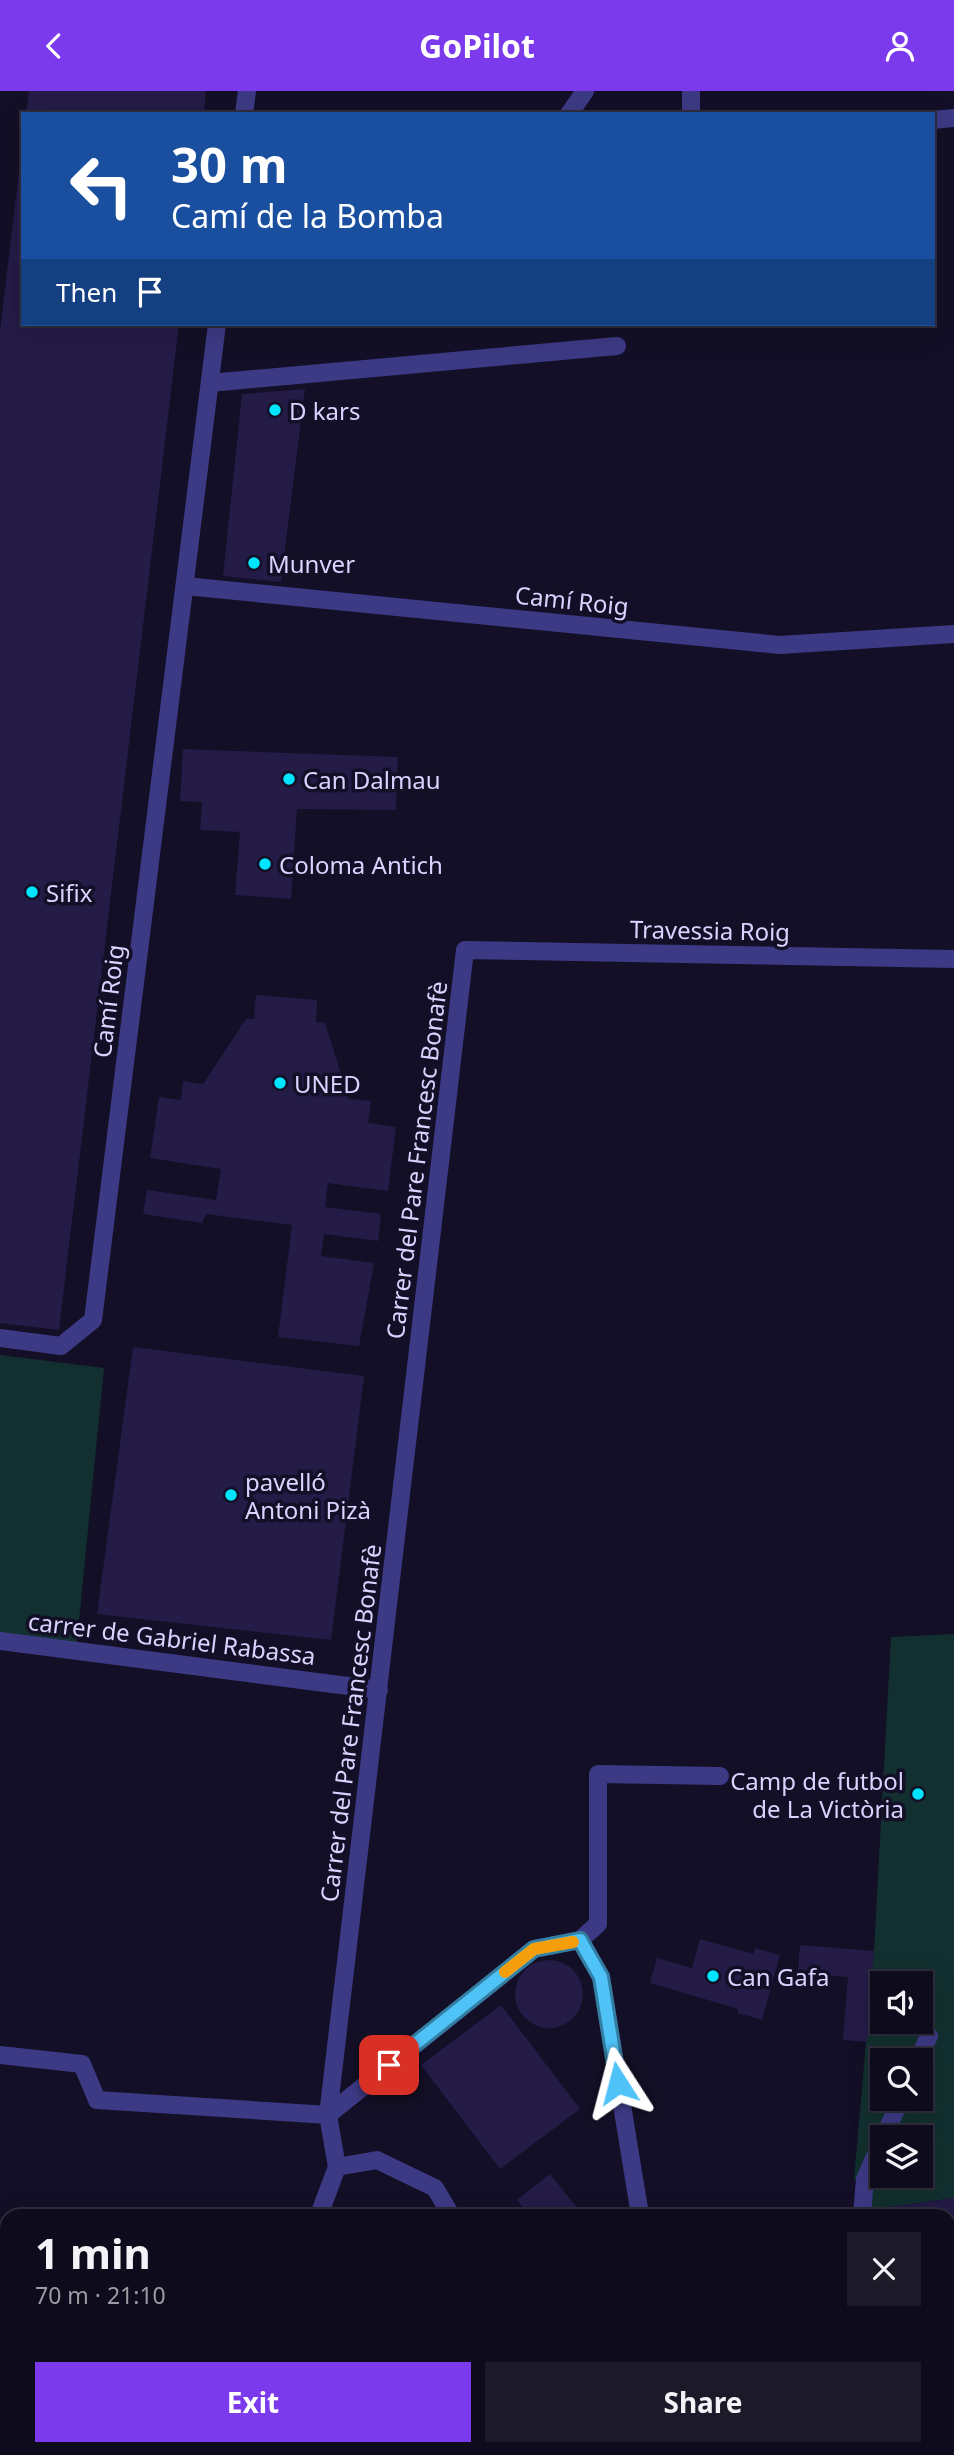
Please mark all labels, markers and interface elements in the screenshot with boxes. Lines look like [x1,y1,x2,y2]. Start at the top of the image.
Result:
text: GoPilot [419,24,535,67]
icon: back [35,27,73,65]
icon: person [881,27,919,65]
text: 30 m [171,131,288,197]
icon: left [56,140,147,231]
text: Camí de la Bomba [171,194,444,237]
icon: arrive [131,273,169,311]
text: Then [56,274,117,310]
place label: D kars [289,394,360,427]
marker: D kars [267,402,283,418]
place label: Munver [268,547,355,580]
marker: Munver [246,555,262,571]
street label: Camí Roig [514,578,630,622]
place label: Can Dalmau [303,763,441,796]
marker: Can Dalmau [281,771,297,787]
place label: Coloma Antich [279,848,443,881]
marker: Coloma Antich [257,856,273,872]
place label: Sifix [46,876,93,909]
marker: Sifix [24,884,40,900]
street label: Travessia Roig [630,912,790,948]
street label: Camí Roig [85,942,131,1060]
street label: Carrer del Pare Francesc Bonafè [378,979,454,1341]
place label: UNED [294,1067,361,1100]
marker: UNED [272,1075,288,1091]
place label: pavelló Antoni Pizà [245,1465,371,1526]
marker: pavelló Antoni Pizà [223,1487,239,1503]
street label: Carrer del Pare Francesc Bonafè [312,1542,388,1904]
street label: carrer de Gabriel Rabassa [26,1604,318,1672]
place label: Camp de futbol de La Victòria [730,1764,904,1825]
marker: Camp de futbol de La Victòria [910,1786,926,1802]
place label: Can Gafa [727,1960,829,1993]
marker: Can Gafa [705,1968,721,1984]
map controls [870,1971,933,2188]
button: sound [870,1971,933,2034]
pin [359,2035,419,2095]
icon: arrive [370,2046,408,2084]
position arrow [581,2046,655,2120]
button: search [870,2048,933,2111]
button: layers [870,2125,933,2188]
text: 1 min [35,2224,151,2281]
button: close [847,2232,921,2306]
text: 70 m · 21:10 [35,2279,166,2311]
button: Exit [35,2362,471,2442]
button: Share [485,2362,921,2442]

